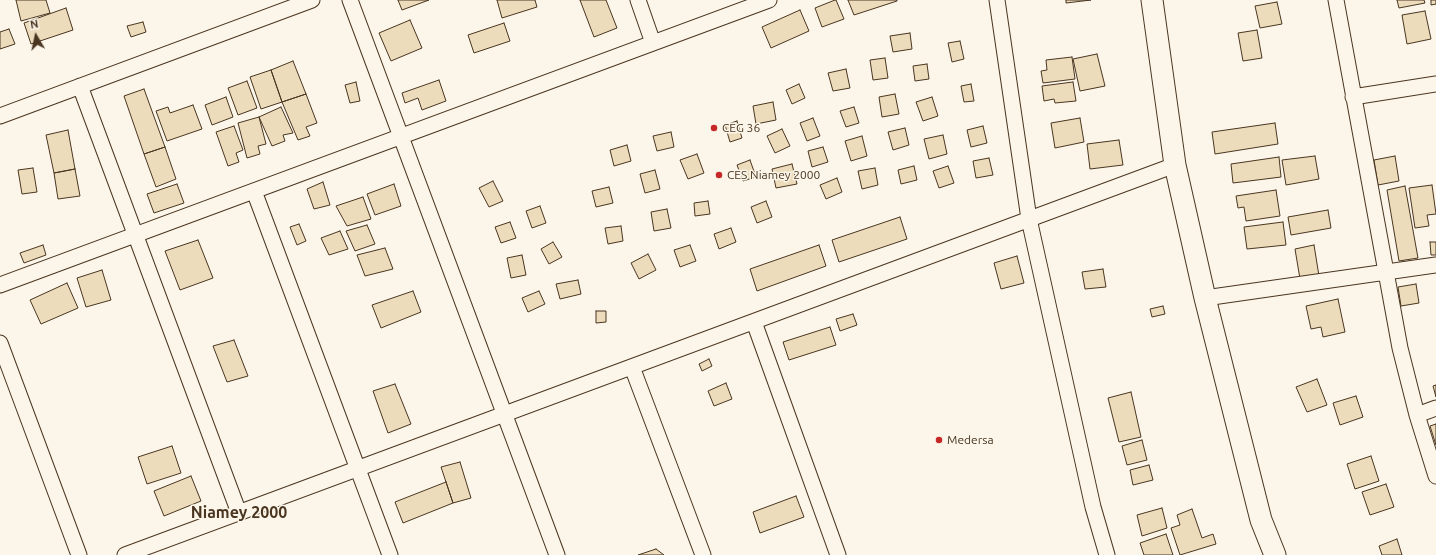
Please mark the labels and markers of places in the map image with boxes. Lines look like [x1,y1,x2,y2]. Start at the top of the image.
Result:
place label: CEG 36 [722,121,760,135]
marker: CEG 36 [709,123,719,133]
place label: CES Niamey 2000 [727,168,820,182]
marker: CES Niamey 2000 [714,170,724,180]
place label: Medersa [947,433,994,447]
marker: Medersa [934,435,944,445]

